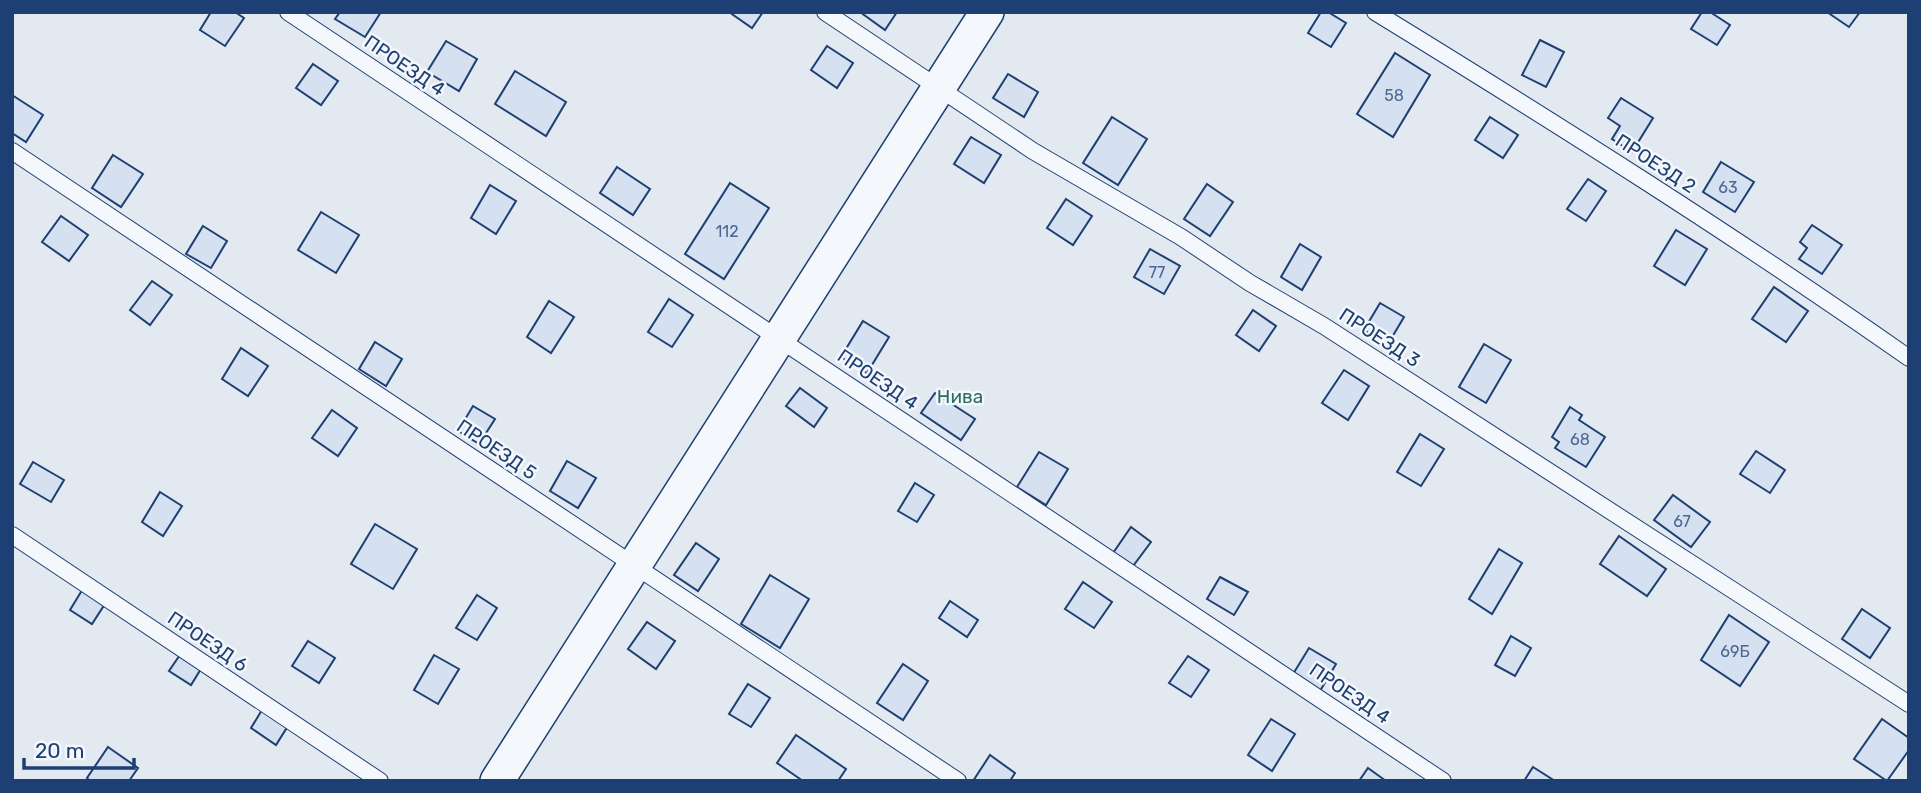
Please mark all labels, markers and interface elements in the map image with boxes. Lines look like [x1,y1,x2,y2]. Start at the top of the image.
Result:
street label: ПРОЕЗД 4 [360,30,449,101]
house number: 58 [1384,86,1404,105]
street label: ПРОЕЗД 2 [1611,129,1700,198]
house number: 63 [1718,178,1738,197]
house number: 112 [715,222,739,241]
house number: 77 [1149,263,1165,282]
street label: ПРОЕЗД 3 [1335,303,1424,372]
street label: ПРОЕЗД 4 [833,344,922,415]
park label: Нива [937,385,983,408]
street label: ПРОЕЗД 5 [452,414,541,484]
house number: 68 [1570,430,1590,449]
house number: 67 [1673,512,1691,531]
street label: ПРОЕЗД 6 [163,606,252,677]
house number: 69Б [1720,642,1750,661]
street label: ПРОЕЗД 4 [1305,658,1394,729]
scale bar [24,726,135,770]
text: 20 m [35,738,84,763]

